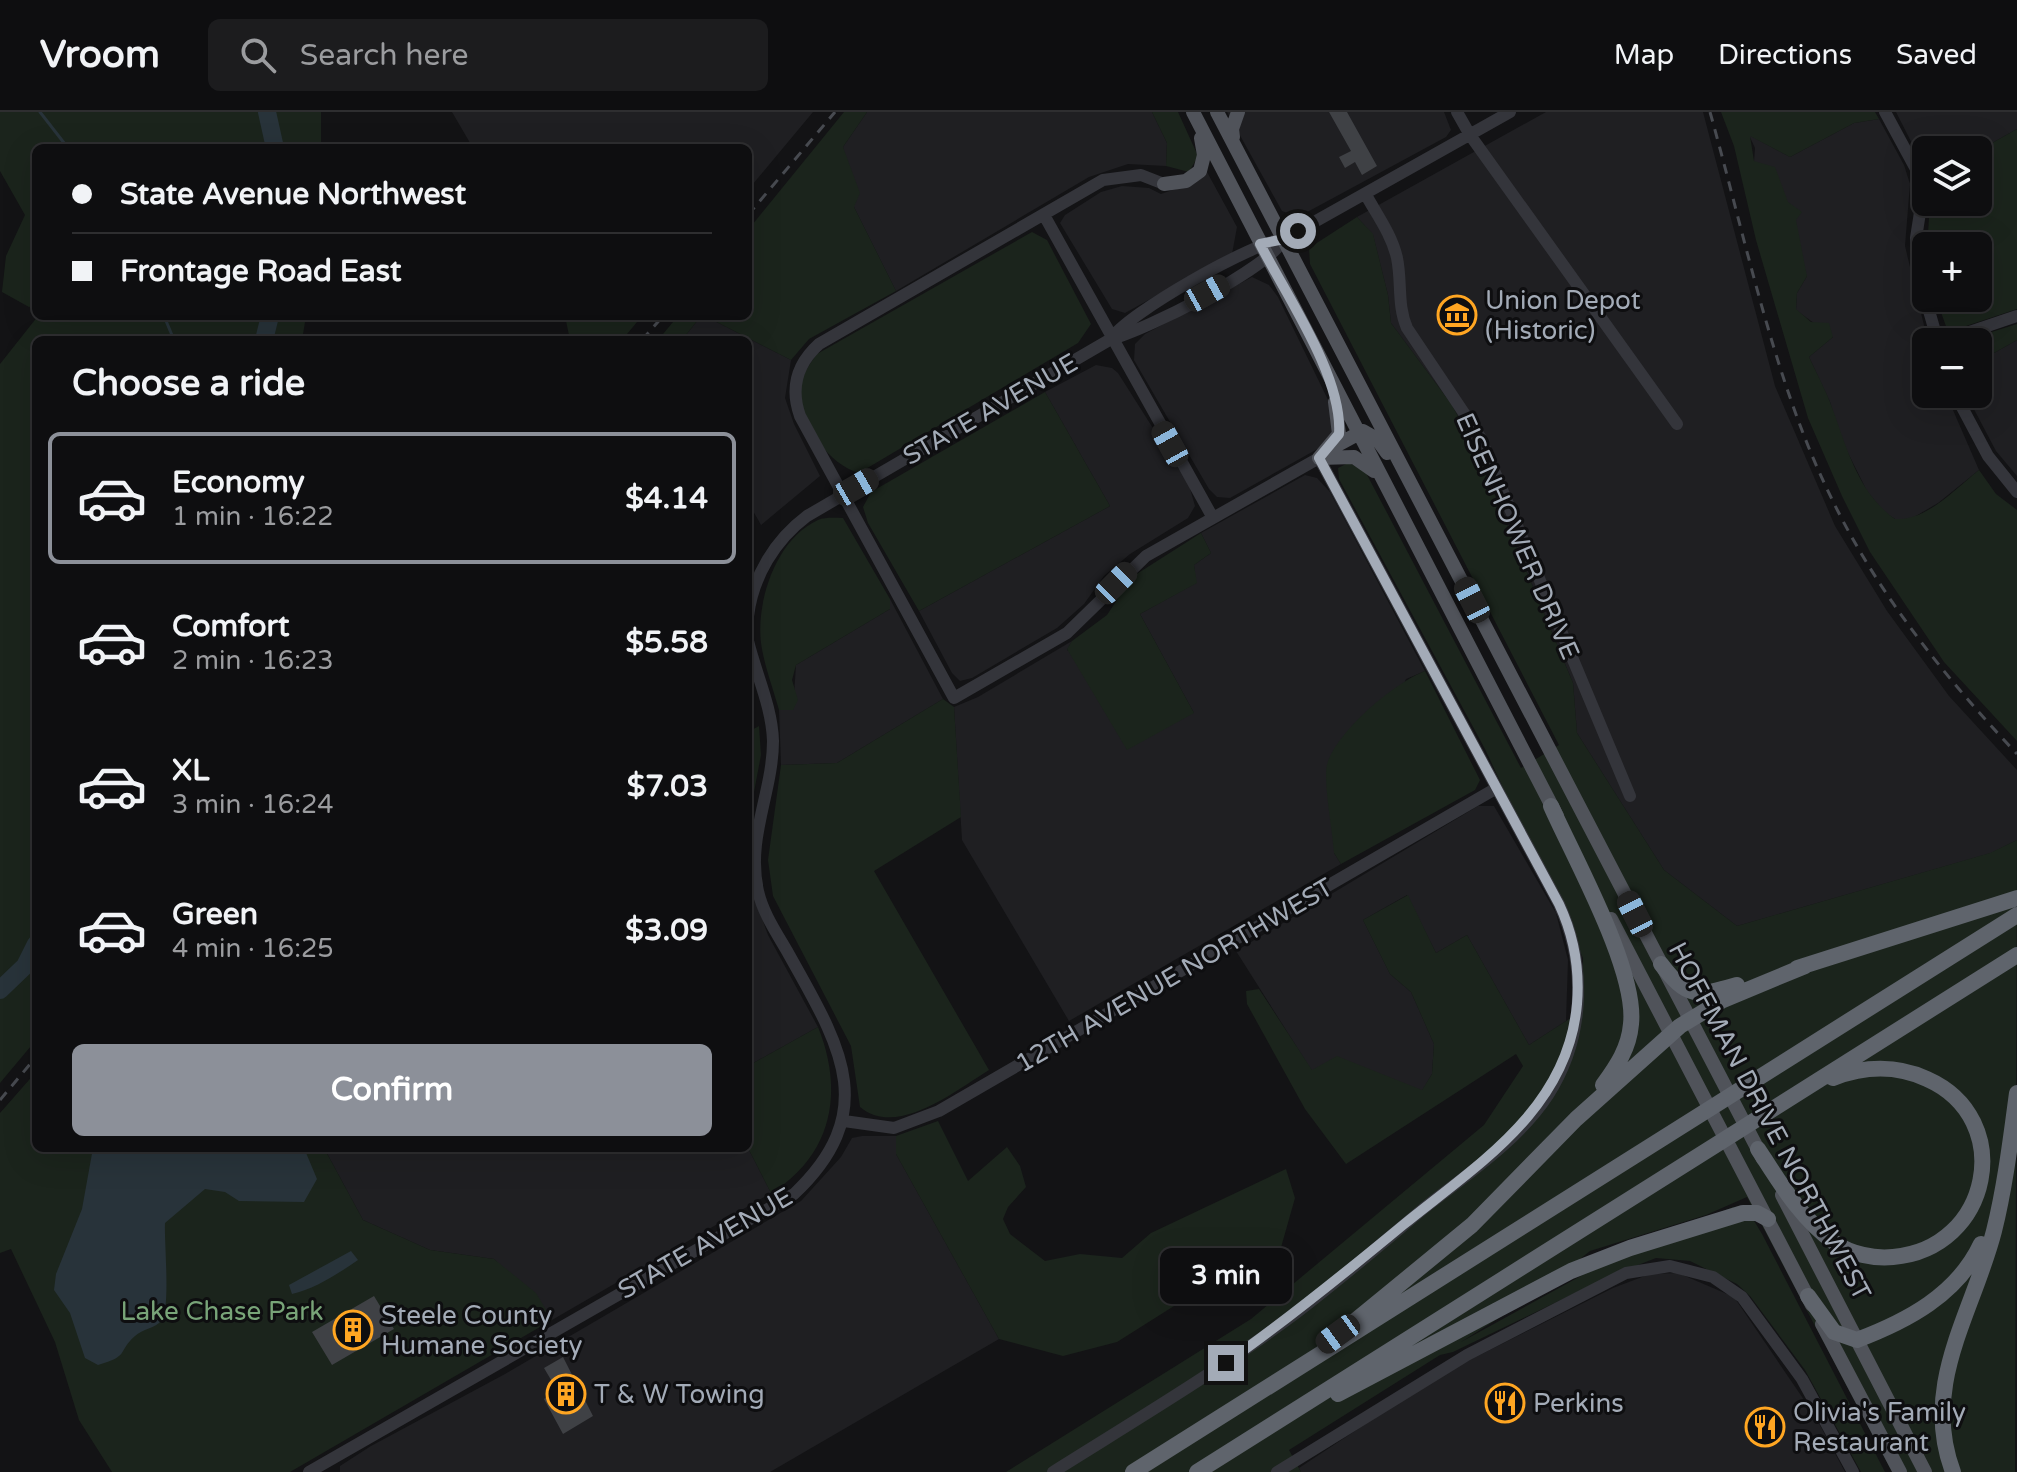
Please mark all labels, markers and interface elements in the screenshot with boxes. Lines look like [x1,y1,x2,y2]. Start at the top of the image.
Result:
search box [208,19,768,91]
text: Vroom [40,32,160,78]
icon: search [236,33,280,77]
text: Search here [300,37,468,74]
text: Map [1614,38,1674,72]
text: Directions [1718,38,1852,72]
text: Saved [1896,38,1977,72]
map controls [1912,136,1992,408]
button: layers [1912,136,1992,216]
text: State Avenue Northwest [120,176,466,213]
route start [1280,213,1316,249]
button: + [1912,232,1992,312]
text: Frontage Road East [120,253,401,290]
car [1180,271,1234,315]
place label: Union Depot (Historic) [1485,285,1641,346]
museum icon: Union Depot (Historic) [1436,294,1478,336]
button: − [1912,328,1992,408]
street label: STATE AVENUE [897,347,1083,472]
text: Choose a ride [72,362,305,405]
street label: EISENHOWER DRIVE [1449,408,1586,664]
car [1148,417,1192,471]
icon: car [76,462,148,534]
text: Economy [172,464,305,501]
car [829,465,883,509]
text: $4.14 [625,480,708,517]
text: 1 min · 16:22 [172,501,334,532]
car [1091,558,1141,608]
car [1450,573,1494,627]
icon: car [76,606,148,678]
text: Comfort [172,608,290,645]
text: $5.58 [626,624,708,661]
text: 2 min · 16:23 [172,645,334,676]
icon: car [76,750,148,822]
text: XL [172,752,209,789]
text: $7.03 [627,768,708,805]
text: 3 min · 16:24 [172,789,334,820]
street label: 12TH AVENUE NORTHWEST [1010,872,1339,1079]
car [1613,887,1657,941]
icon: car [76,894,148,966]
text: Green [172,896,258,933]
text: $3.09 [625,912,708,949]
text: 4 min · 16:25 [172,933,334,964]
street label: HOFFMAN DRIVE NORTHWEST [1662,937,1877,1306]
button: Confirm [72,1044,712,1136]
street label: STATE AVENUE [612,1181,798,1306]
callout: 3 min [1160,1247,1292,1303]
text: 3 min [1191,1260,1261,1291]
park label: Lake Chase Park [120,1296,324,1327]
place label: Steele County Humane Society [381,1300,583,1361]
building icon: Steele County Humane Society [332,1309,374,1351]
car [1312,1310,1364,1358]
route end [1208,1345,1244,1381]
building icon: T & W Towing [545,1373,587,1415]
place label: T & W Towing [594,1379,765,1410]
restaurant icon: Perkins [1484,1382,1526,1424]
place label: Perkins [1533,1388,1624,1419]
place label: Olivia's Family Restaurant [1793,1397,1966,1458]
restaurant icon: Olivia's Family Restaurant [1744,1406,1786,1448]

